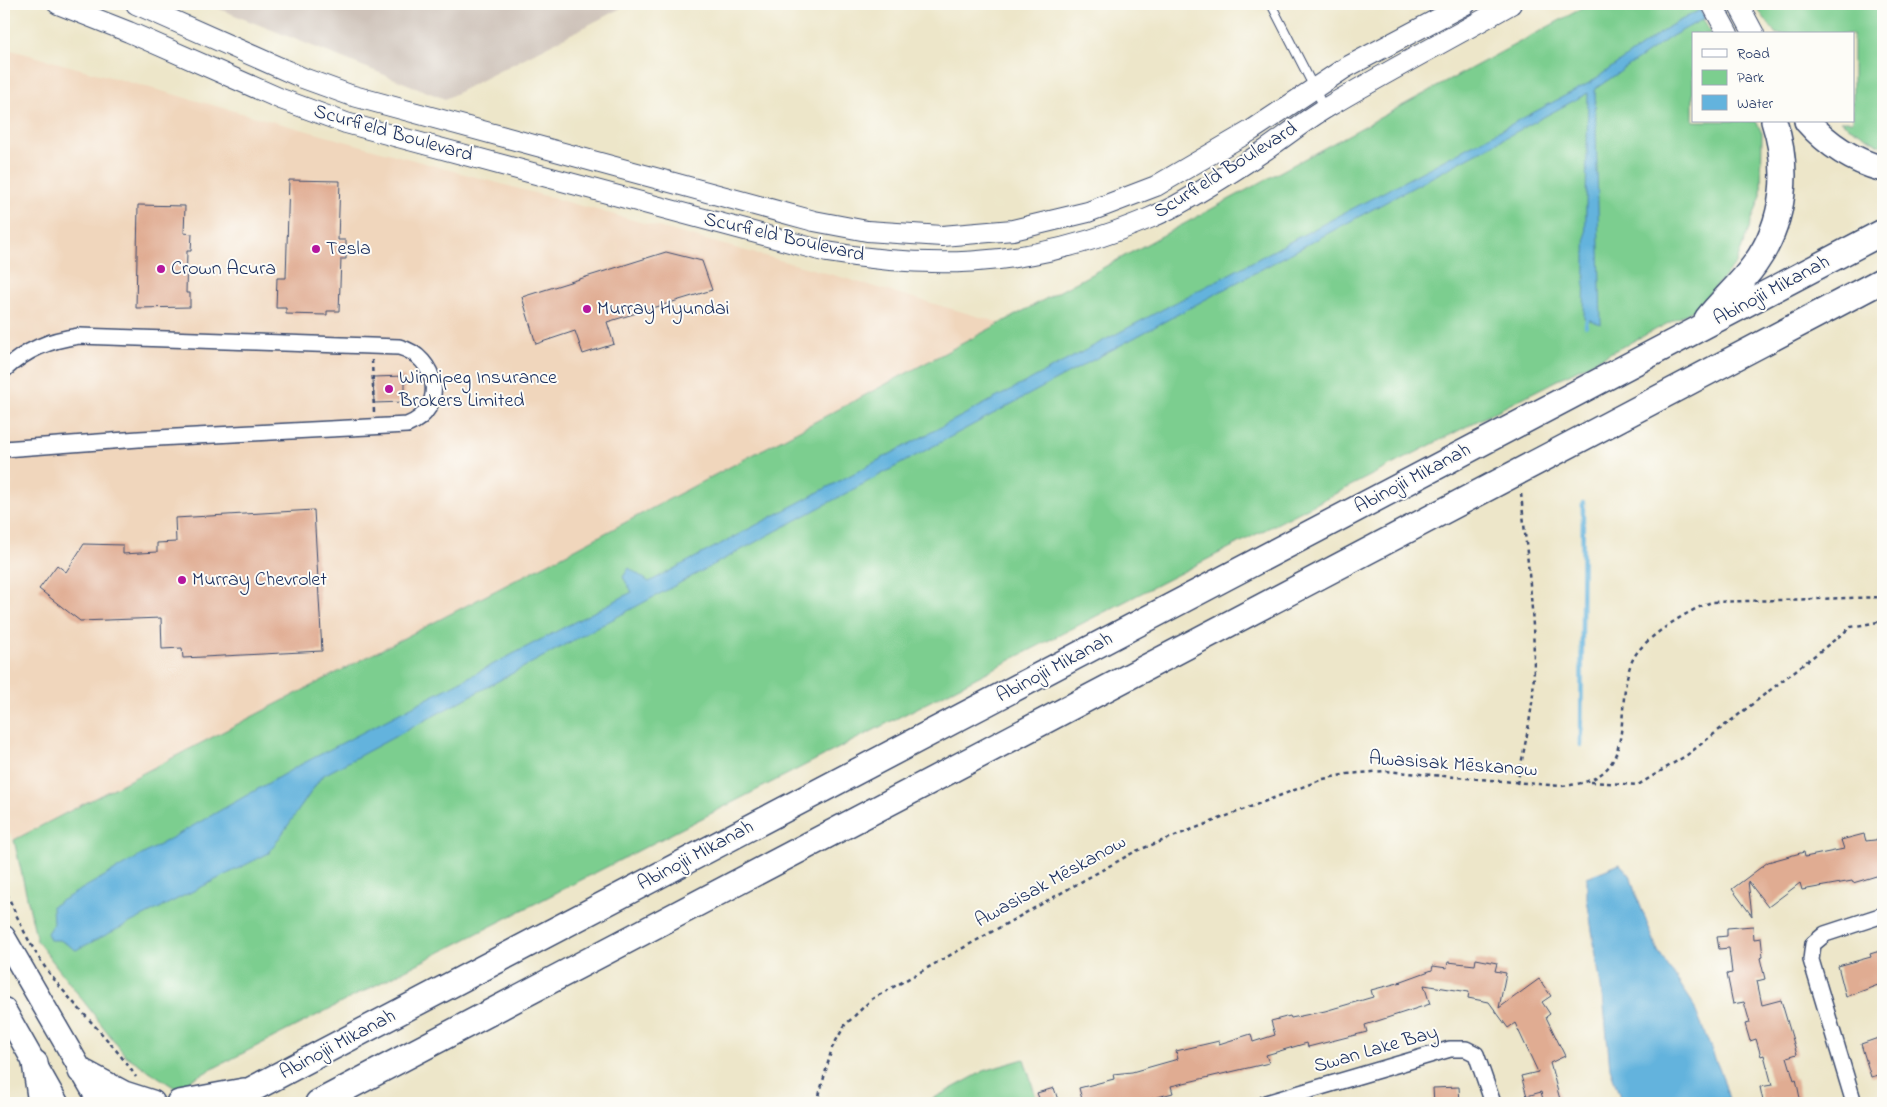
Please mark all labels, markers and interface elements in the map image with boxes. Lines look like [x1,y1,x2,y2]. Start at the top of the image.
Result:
legend [1692,32,1854,122]
text: Road [1737,43,1770,65]
text: Park [1737,67,1765,89]
text: Water [1737,93,1773,115]
street label: Scurfield Boulevard [310,97,476,171]
street label: Scurfield Boulevard [1149,115,1303,227]
street label: Scurfield Boulevard [701,205,867,271]
place label: Tesla [326,235,371,264]
marker: Tesla [310,243,322,255]
street label: Abinojii Mikanah [1709,248,1835,334]
place label: Crown Acura [171,255,276,284]
marker: Crown Acura [155,263,167,275]
place label: Murray Hyundai [597,295,729,324]
marker: Murray Hyundai [581,303,593,315]
place label: Winnipeg Insurance Brokers Limited [398,364,557,416]
marker: Winnipeg Insurance Brokers Limited [383,383,395,395]
street label: Abinojii Mikanah [1350,436,1476,522]
place label: Murray Chevrolet [192,566,327,595]
marker: Murray Chevrolet [176,574,188,586]
street label: Abinojii Mikanah [992,625,1118,711]
street label: Awasisak Mēskanow [1368,745,1538,785]
street label: Abinojii Mikanah [633,813,759,899]
street label: Awasisak Mēskanow [970,828,1132,936]
street label: Abinojii Mikanah [275,1002,401,1088]
street label: Swan Lake Bay [1311,1018,1441,1082]

